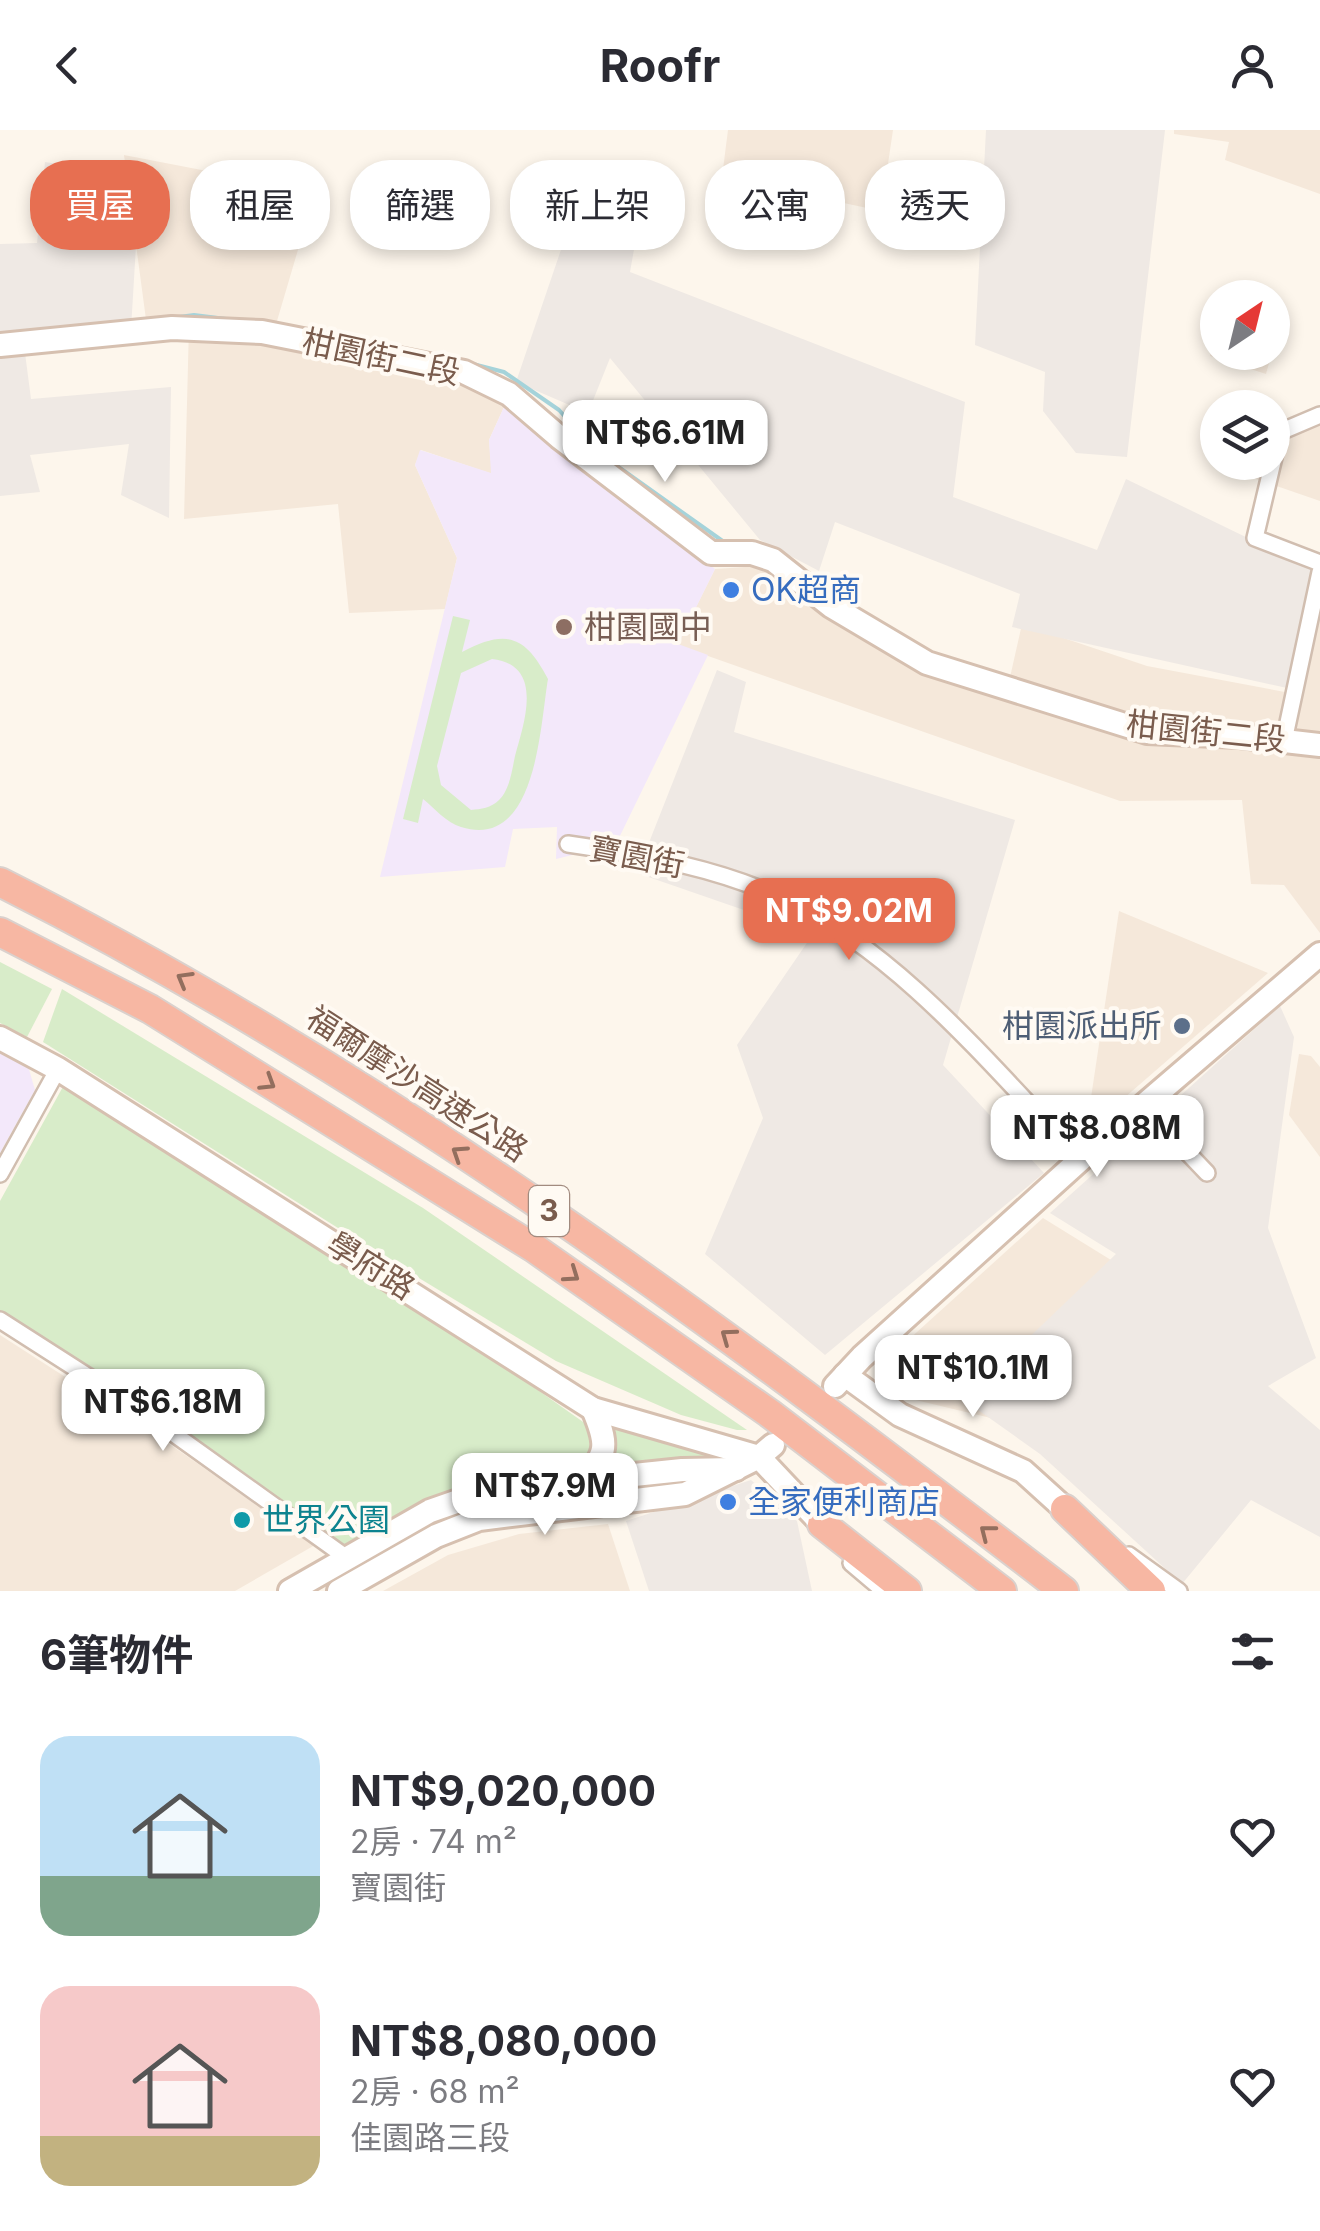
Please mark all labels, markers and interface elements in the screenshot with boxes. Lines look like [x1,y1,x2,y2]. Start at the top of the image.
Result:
icon: back [40,38,95,93]
text: Roofr [600,38,720,93]
icon: person [1225,38,1280,93]
chip: 買屋 [30,160,170,250]
chip: 租屋 [190,160,330,250]
chip: 篩選 [350,160,490,250]
chip: 新上架 [510,160,685,250]
chip: 公寓 [705,160,845,250]
chip: 透天 [865,160,1005,250]
north arrow [1200,280,1290,370]
map controls [1200,280,1290,480]
street label: 柑園街二段 [299,321,463,392]
button: layers [1200,390,1290,480]
pin: NT$6.61M [562,400,768,485]
text: NT$6.61M [585,413,745,452]
place label: OK超商 [751,570,861,609]
marker: OK超商 [720,579,742,601]
place label: 柑園國中 [584,607,712,646]
marker: 柑園國中 [553,616,575,638]
street label: 柑園街二段 [1124,704,1288,759]
street label: 寶園街 [586,828,688,885]
pin: NT$9.02M [746,878,952,963]
text: NT$9.02M [765,891,933,930]
one-way arrow [177,972,195,992]
street label: 福爾摩沙高速公路 [299,998,535,1170]
place label: 柑園派出所 [1002,1006,1162,1045]
marker: 柑園派出所 [1171,1015,1193,1037]
one-way arrow [257,1070,275,1089]
pin: NT$8.08M [994,1095,1200,1180]
text: NT$8.08M [1013,1108,1181,1147]
one-way arrow [452,1146,470,1165]
road number: 3 [529,1186,569,1236]
street label: 學府路 [320,1224,422,1308]
one-way arrow [561,1263,579,1281]
one-way arrow [720,1330,739,1349]
pin: NT$10.1M [870,1335,1076,1420]
text: NT$10.1M [897,1348,1049,1387]
pin: NT$6.18M [60,1369,266,1454]
text: NT$6.18M [84,1382,242,1421]
pin: NT$7.9M [453,1453,637,1538]
text: NT$7.9M [474,1466,616,1505]
place label: 全家便利商店 [748,1482,940,1521]
marker: 全家便利商店 [717,1491,739,1513]
place label: 世界公園 [262,1500,390,1539]
marker: 世界公園 [231,1509,253,1531]
one-way arrow [980,1526,998,1543]
icon: filters [1225,1624,1280,1679]
text: 6筆物件 [40,1629,193,1680]
text: NT$9,020,000 [350,1765,656,1816]
icon: home [120,1776,240,1896]
icon: heart [1225,1809,1280,1864]
text: 2房 · 74 m² [350,1822,517,1861]
text: 寶園街 [350,1868,446,1907]
text: NT$8,080,000 [350,2015,657,2066]
icon: home [120,2026,240,2146]
icon: heart [1225,2059,1280,2114]
text: 2房 · 68 m² [350,2072,520,2111]
text: 佳園路三段 [350,2118,510,2157]

